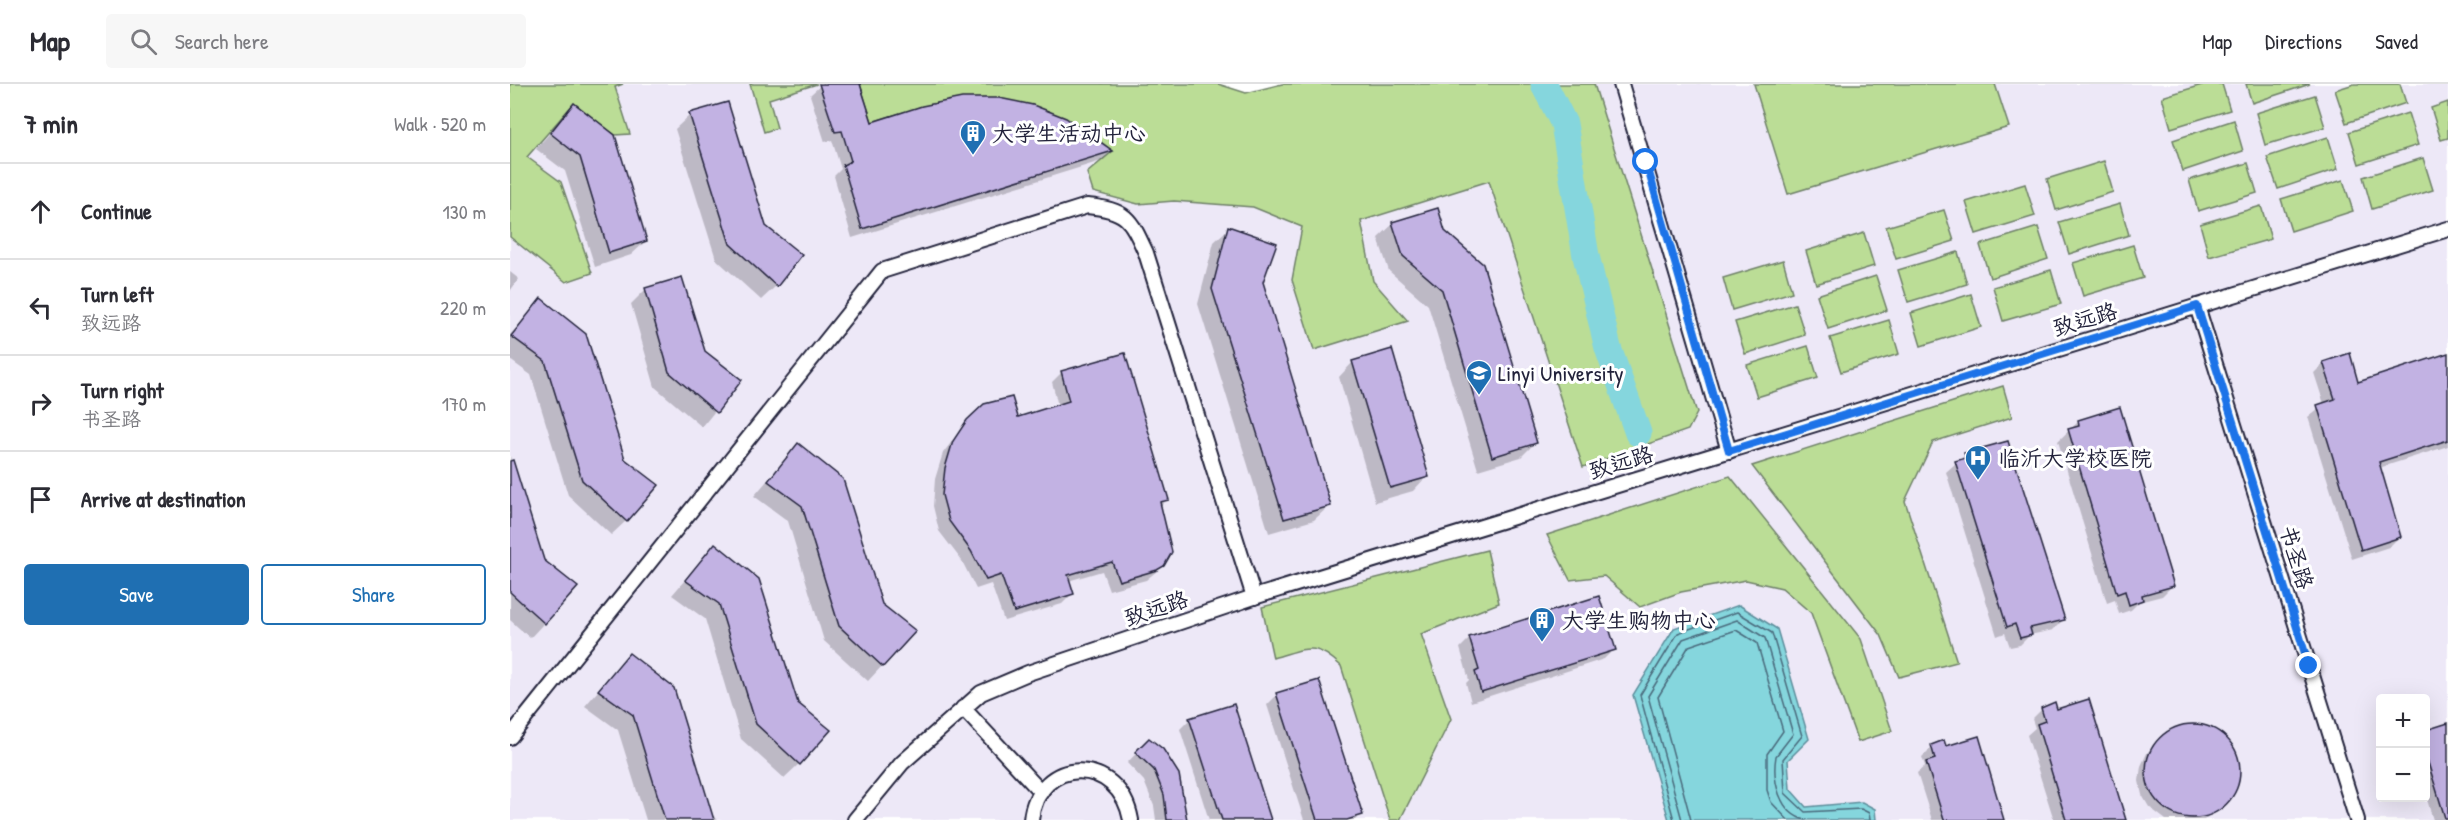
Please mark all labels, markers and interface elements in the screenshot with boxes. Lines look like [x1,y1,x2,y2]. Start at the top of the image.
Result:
search box [106,14,526,68]
text: Map [30,22,70,60]
icon: search [127,25,160,58]
text: Search here [175,26,269,56]
text: Map [2202,27,2232,56]
text: Directions [2265,27,2342,56]
text: Saved [2375,27,2418,56]
text: 7 min [24,106,78,141]
text: Walk · 520 m [394,110,486,137]
building icon: 大学生活动中心 [958,118,988,156]
place label: 大学生活动中心 [992,118,1146,148]
route start [1632,148,1658,174]
icon: ahead [24,195,57,228]
text: Continue [81,196,152,226]
text: 130 m [443,198,486,225]
text: Turn left [81,279,154,309]
icon: left [24,291,57,324]
text: 220 m [440,294,486,321]
street label: 致远路 [2049,295,2121,343]
text: 致远路 [81,309,141,336]
school or university icon: Linyi University [1464,358,1494,396]
place label: Linyi University [1498,358,1624,388]
text: Turn right [81,375,164,405]
icon: right [24,387,57,420]
text: 170 m [442,390,486,417]
text: 书圣路 [81,405,141,432]
street label: 致远路 [1585,438,1657,486]
hospital icon: 临沂大学校医院 [1963,443,1993,481]
place label: 临沂大学校医院 [1998,443,2152,473]
icon: arrive [24,483,57,516]
text: Arrive at destination [81,484,246,514]
street label: 书圣路 [2273,521,2321,593]
button: Save [24,564,249,625]
button: Share [261,564,486,625]
street label: 致远路 [1120,583,1192,633]
building icon: 大学生购物中心 [1527,605,1557,643]
place label: 大学生购物中心 [1562,605,1716,635]
route end [2295,652,2321,678]
map controls [2376,694,2430,802]
button: + [2376,694,2430,748]
button: − [2376,748,2430,802]

